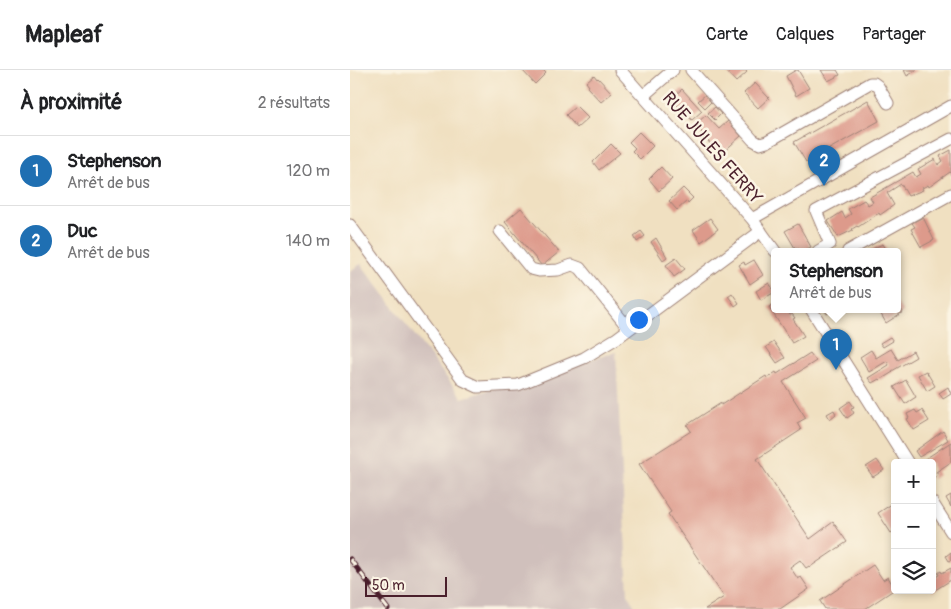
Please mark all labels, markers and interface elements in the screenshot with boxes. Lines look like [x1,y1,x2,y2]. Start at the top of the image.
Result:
text: Mapleaf [25,20,103,49]
text: Carte [706,23,748,46]
text: Calques [776,23,834,46]
text: Partager [862,23,926,46]
street label: RUE JULES FERRY [657,87,767,209]
text: À proximité [20,89,123,116]
text: 2 résultats [258,93,330,113]
pin: 2 [808,145,840,186]
text: Stephenson [67,149,162,173]
text: 1 [33,161,39,181]
text: 120 m [286,161,330,181]
text: Arrêt de bus [67,173,150,193]
text: Duc [67,219,98,243]
text: 2 [32,231,40,251]
text: 140 m [286,231,330,251]
text: Arrêt de bus [67,243,150,263]
popup [771,248,901,313]
text: Stephenson [789,259,883,283]
text: Arrêt de bus [789,283,871,303]
your location [626,307,652,333]
pin: 1 [820,329,852,370]
map controls [891,459,936,594]
button: + [891,459,936,504]
button: − [891,504,936,549]
button: layers [891,549,936,594]
scale bar [365,574,448,597]
text: 50 m [372,577,405,594]

